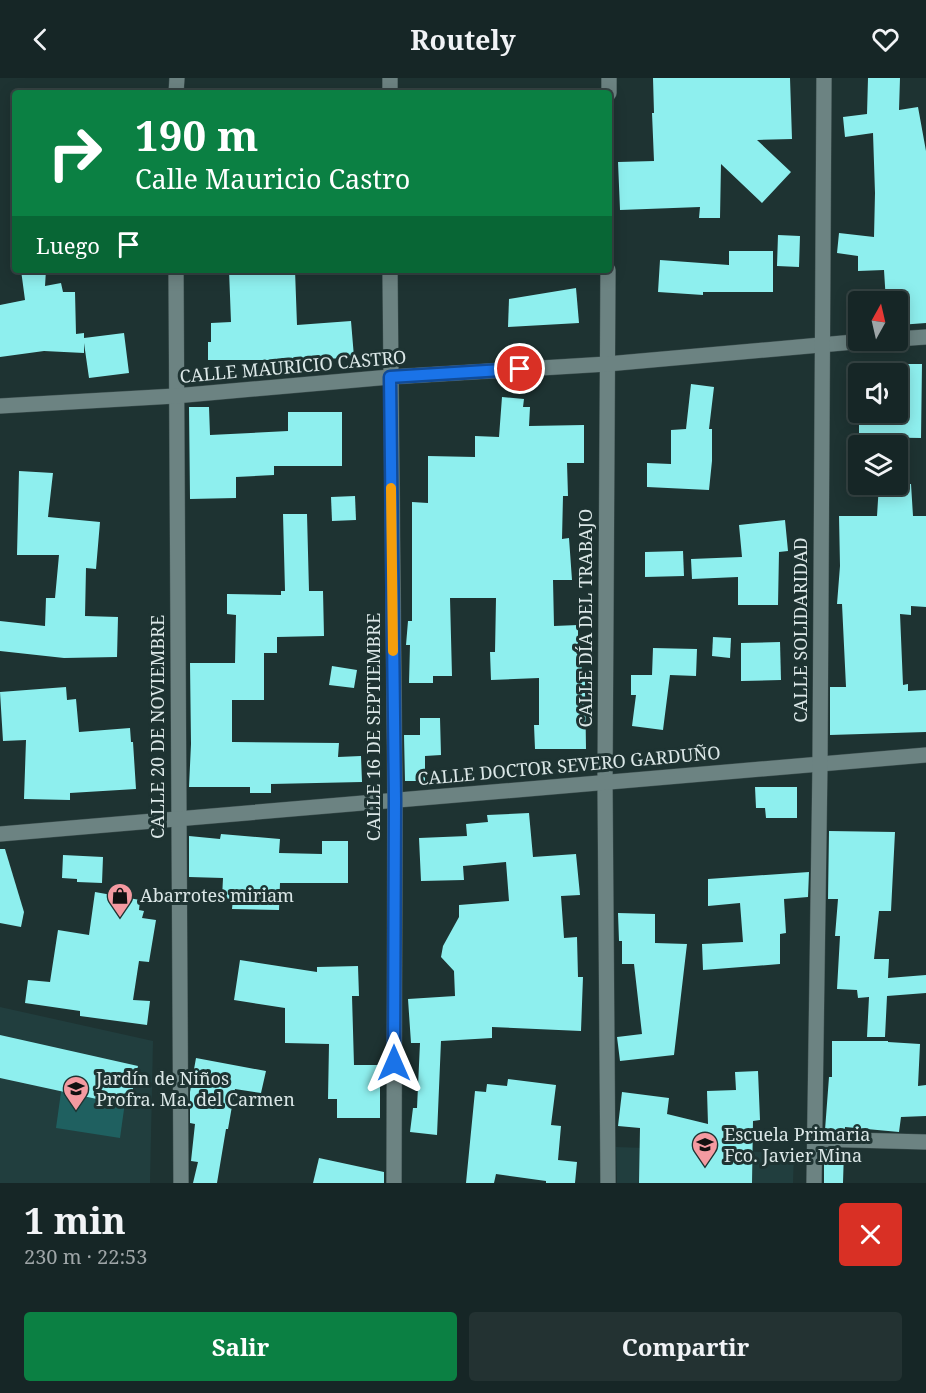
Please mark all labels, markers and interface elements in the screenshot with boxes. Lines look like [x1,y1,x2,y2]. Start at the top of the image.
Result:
text: Routely [410,21,516,58]
icon: back [24,23,57,56]
icon: heart [869,23,902,56]
text: 190 m [135,106,259,163]
icon: right [36,114,114,192]
text: Calle Mauricio Castro [135,160,410,197]
icon: arrive [112,228,145,261]
text: Luego [36,230,100,260]
north arrow [848,291,908,351]
map controls [848,291,908,495]
pin [494,343,545,394]
street label: CALLE MAURICIO CASTRO [179,344,407,388]
icon: arrive [503,352,536,385]
button: sound [848,363,908,423]
button: layers [848,435,908,495]
street label: CALLE DÍA DEL TRABAJO [573,509,597,727]
street label: CALLE SOLIDARIDAD [788,537,812,723]
street label: CALLE 16 DE SEPTIEMBRE [361,613,385,841]
street label: CALLE 20 DE NOVIEMBRE [145,615,169,839]
street label: CALLE DOCTOR SEVERO GARDUÑO [416,740,721,790]
shop icon: Abarrotes miriam [105,881,135,919]
place label: Abarrotes miriam [140,883,294,907]
position arrow [362,1031,426,1095]
place label: Jardín de Niños Profra. Ma. del Carmen [95,1066,295,1111]
school or university icon: Jardín de Niños Profra. Ma. del Carmen [61,1074,91,1112]
place label: Escuela Primaria Fco. Javier Mina [724,1122,870,1167]
school or university icon: Escuela Primaria Fco. Javier Mina [690,1130,720,1168]
text: 1 min [24,1196,126,1245]
button: close [839,1203,902,1266]
text: 230 m · 22:53 [24,1243,147,1270]
button: Salir [24,1312,457,1381]
button: Compartir [469,1312,902,1381]

